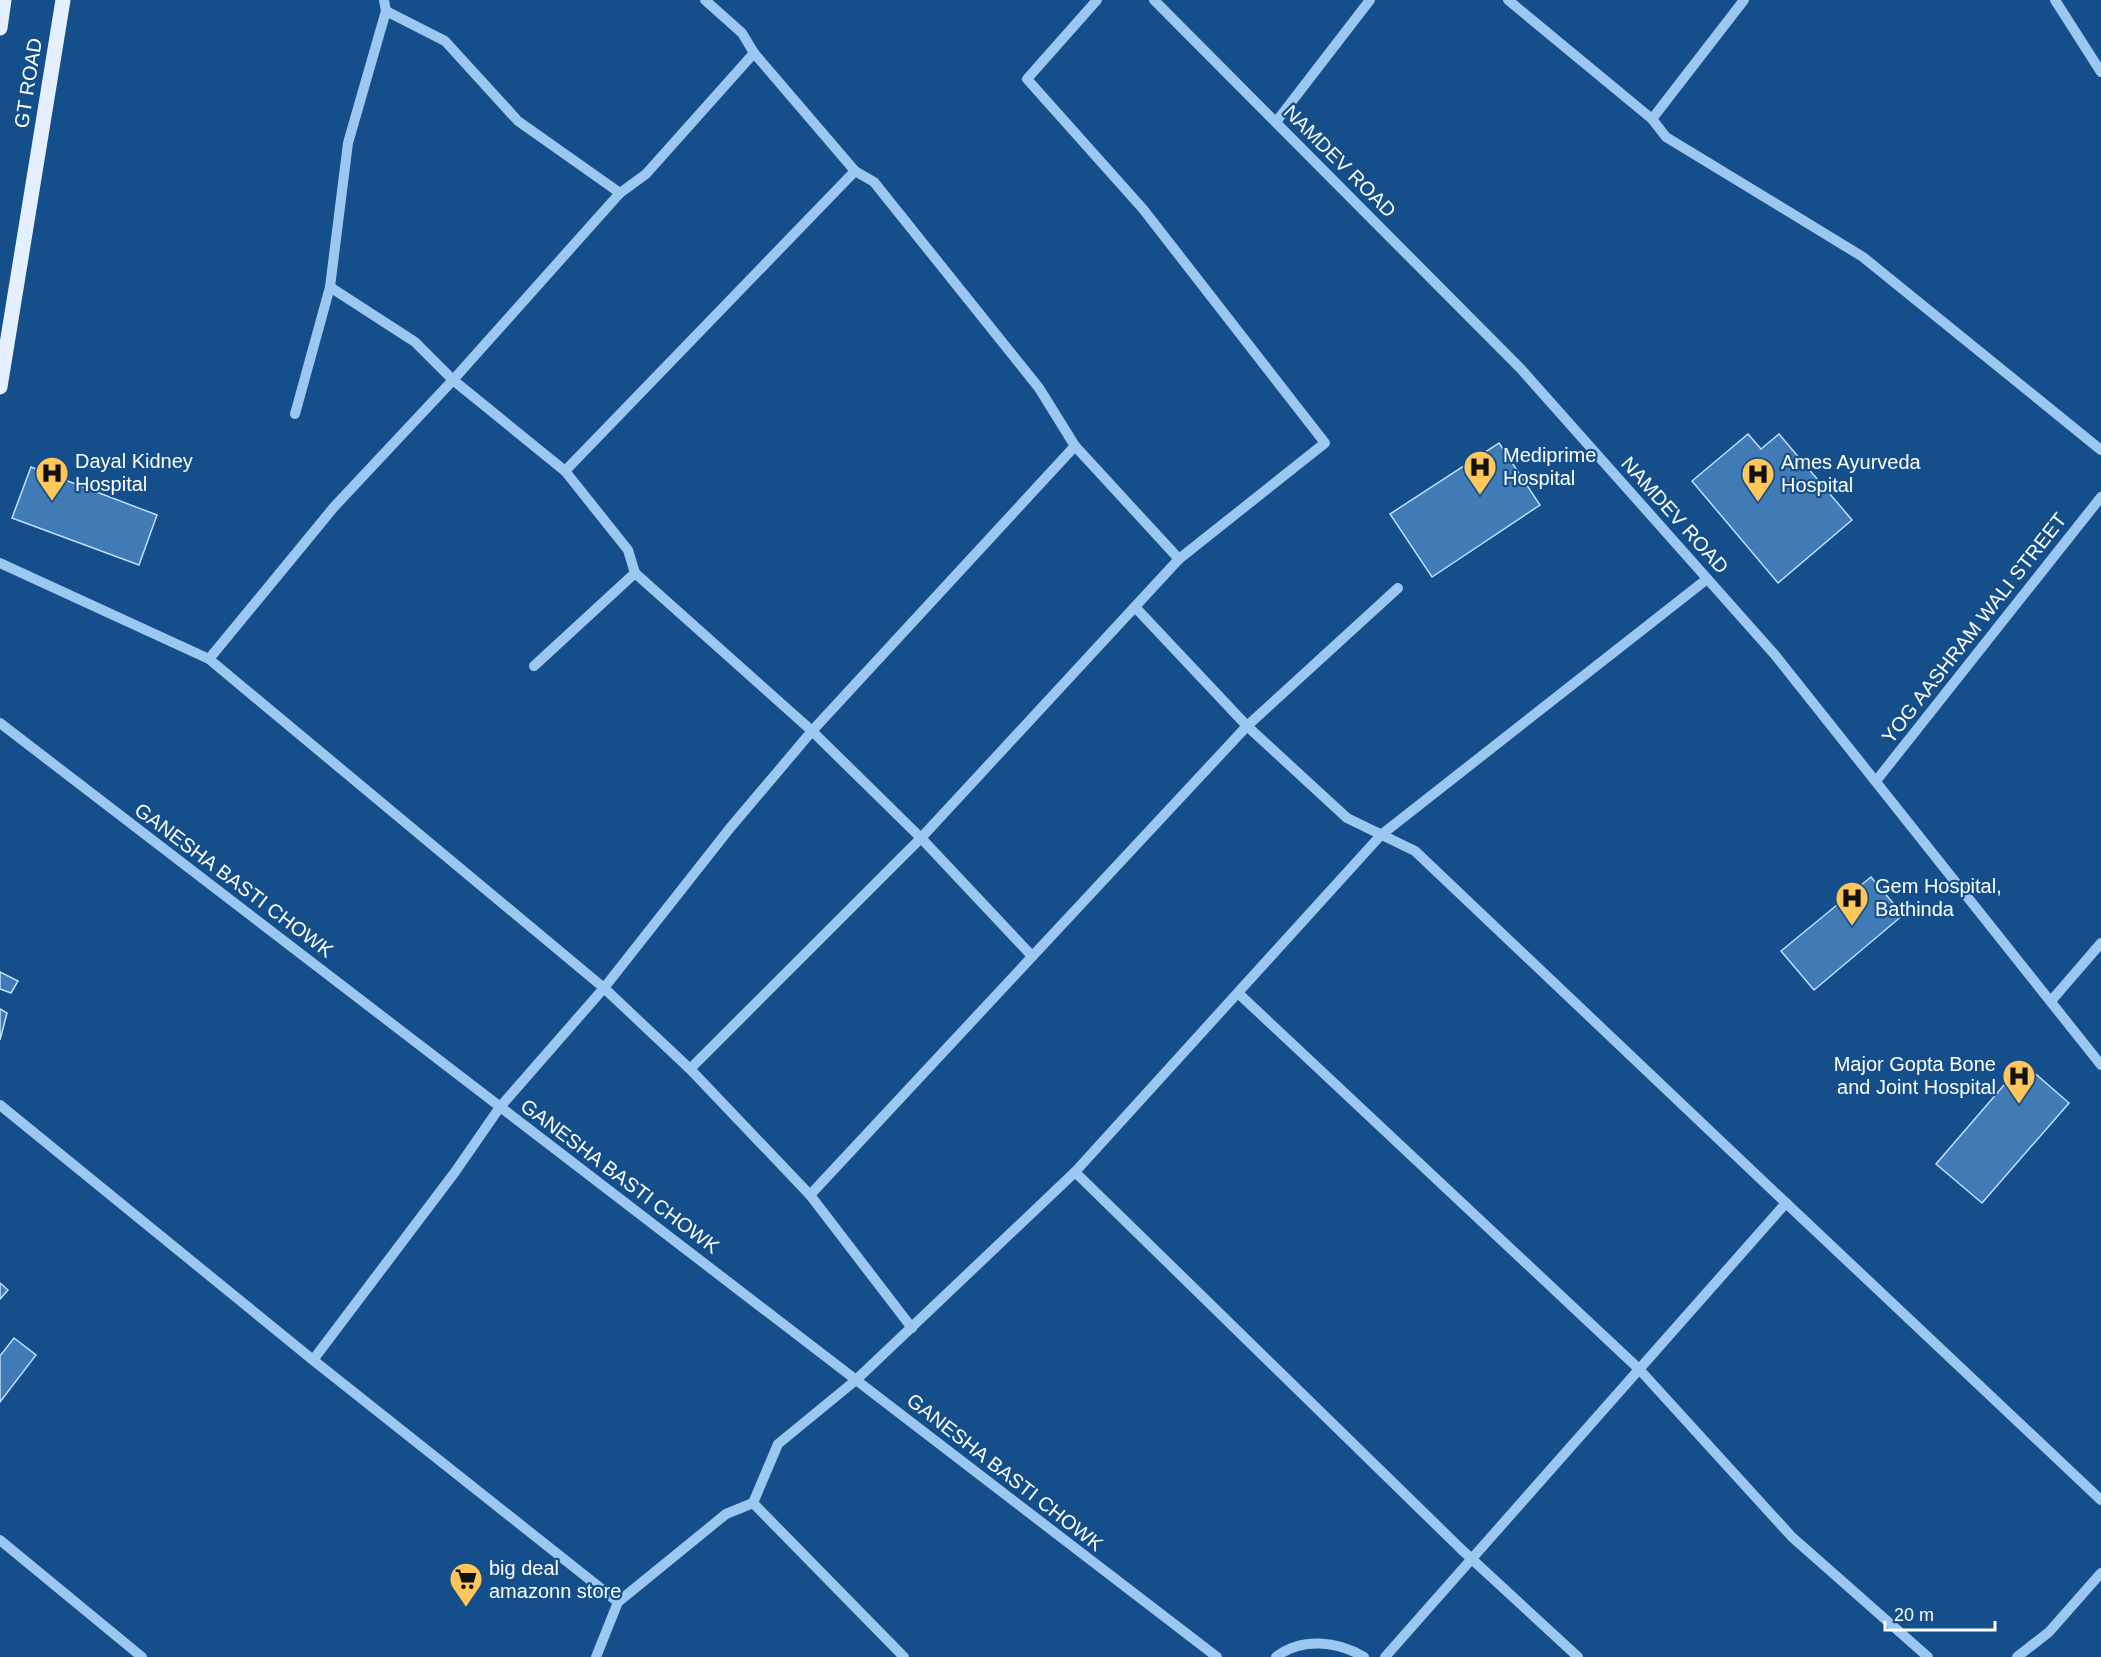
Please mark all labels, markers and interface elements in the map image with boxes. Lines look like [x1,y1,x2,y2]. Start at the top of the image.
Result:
street label: GT ROAD [10,36,46,130]
street label: NAMDEV ROAD [1280,101,1400,221]
place label: Mediprime Hospital [1503,444,1596,489]
hospital icon: Mediprime Hospital [1462,449,1498,496]
place label: Dayal Kidney Hospital [75,450,193,495]
place label: Ames Ayurveda Hospital [1781,451,1922,496]
street label: NAMDEV ROAD [1617,452,1733,578]
hospital icon: Dayal Kidney Hospital [34,455,70,502]
hospital icon: Ames Ayurveda Hospital [1740,456,1776,503]
street label: YOG AASHRAM WALI STREET [1877,509,2071,747]
street label: GANESHA BASTI CHOWK [131,798,338,962]
place label: Gem Hospital, Bathinda [1875,875,2002,920]
hospital icon: Gem Hospital, Bathinda [1834,880,1870,927]
place label: Major Gopta Bone and Joint Hospital [1834,1053,1996,1098]
hospital icon: Major Gopta Bone and Joint Hospital [2001,1058,2037,1105]
street label: GANESHA BASTI CHOWK [517,1094,724,1258]
street label: GANESHA BASTI CHOWK [903,1389,1108,1556]
place label: big deal amazonn store [489,1557,621,1602]
supermarket icon: big deal amazonn store [448,1561,484,1608]
scale bar [1885,1594,1994,1632]
text: 20 m [1894,1605,1934,1625]

